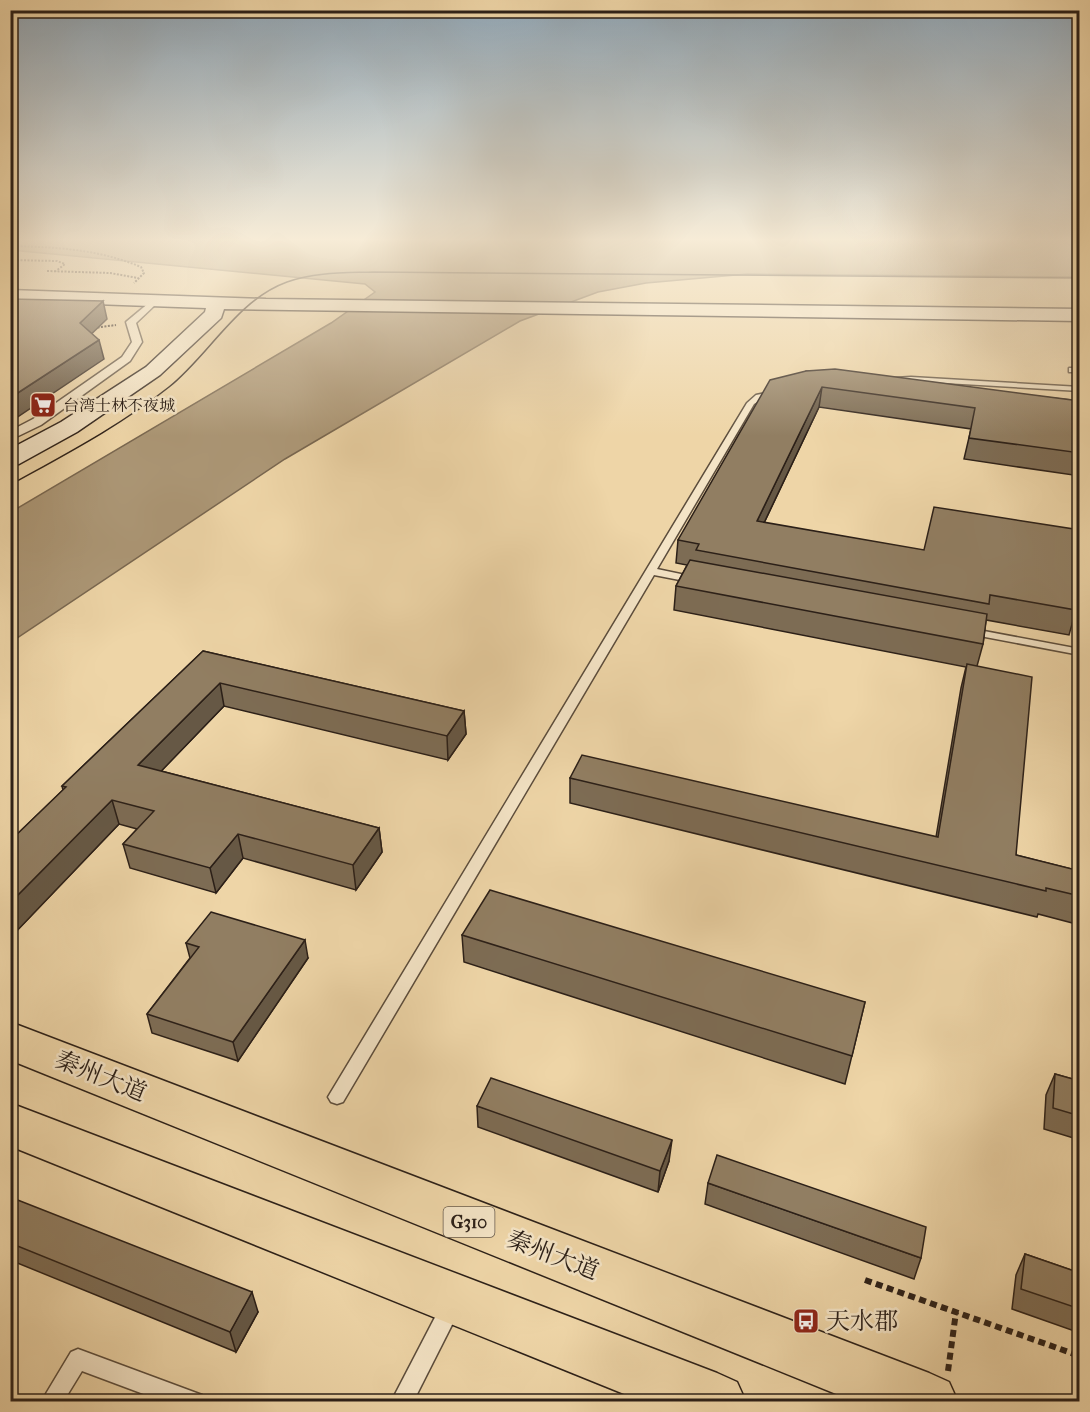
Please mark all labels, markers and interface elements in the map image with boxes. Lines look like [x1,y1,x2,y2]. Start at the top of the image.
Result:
supermarket icon: 台湾士林不夜城 [28,390,58,420]
place label: 台湾士林不夜城 [63,396,175,415]
street label: 秦州大道 [51,1045,151,1107]
road number: G310 [444,1207,494,1237]
street label: 秦州大道 [503,1225,603,1285]
bus stop icon: 天水郡 [791,1306,821,1336]
place label: 天水郡 [826,1307,898,1335]

